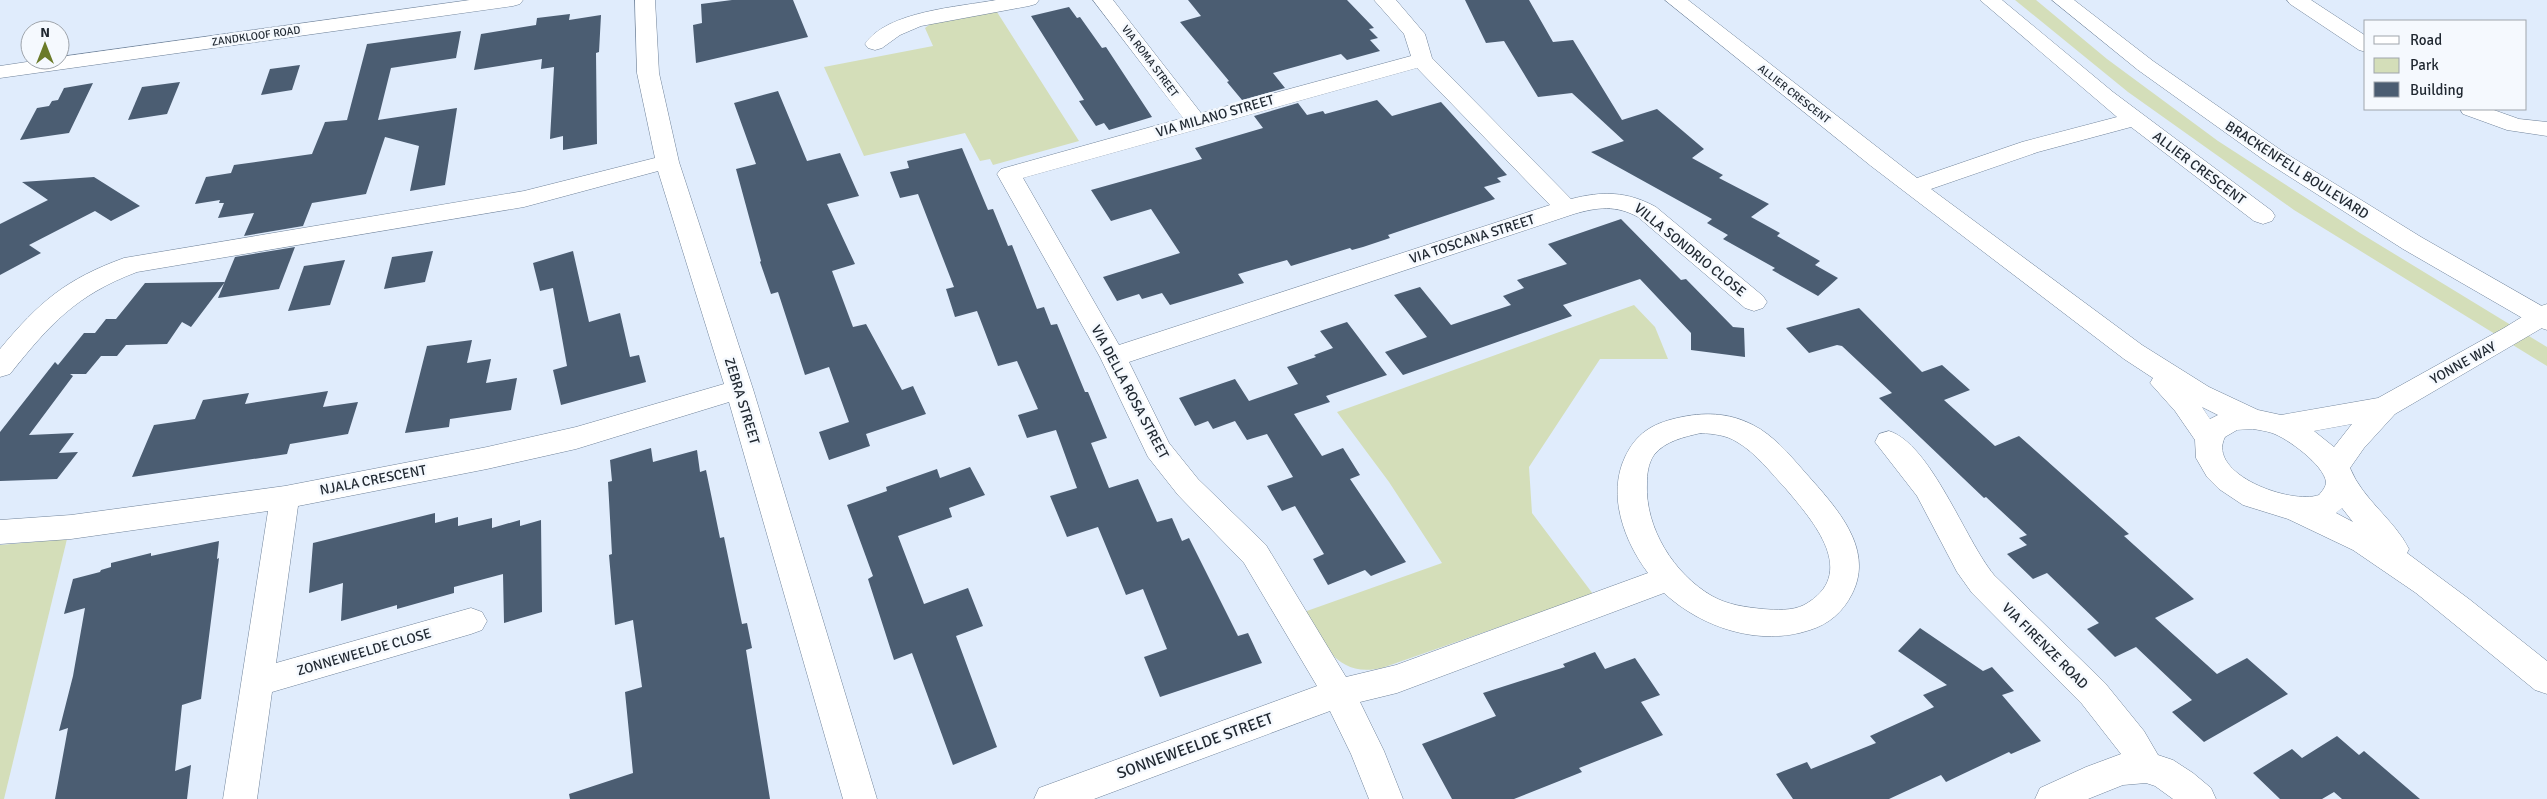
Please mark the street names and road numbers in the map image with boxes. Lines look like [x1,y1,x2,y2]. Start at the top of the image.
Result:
street label: ZANDKLOOF ROAD [211,23,301,49]
street label: VIA ROMA STREET [1119,23,1181,100]
street label: ALLIER CRESCENT [1755,62,1833,127]
street label: VIA MILANO STREET [1154,91,1276,141]
street label: BRACKENFELL BOULEVARD [2222,117,2372,223]
street label: ALLIER CRESCENT [2149,128,2249,208]
street label: VILLA SONDRIO CLOSE [1631,200,1749,300]
street label: VIA TOSCANA STREET [1407,211,1537,267]
street label: VIA DELLA ROSA STREET [1088,322,1173,462]
street label: YONNE WAY [2427,338,2499,388]
street label: ZEBRA STREET [721,356,763,447]
street label: NJALA CRESCENT [318,461,428,499]
street label: VIA FIRENZE ROAD [1998,599,2092,693]
street label: ZONNEWEELDE CLOSE [295,625,433,679]
street label: SONNEWEELDE STREET [1114,708,1276,784]

